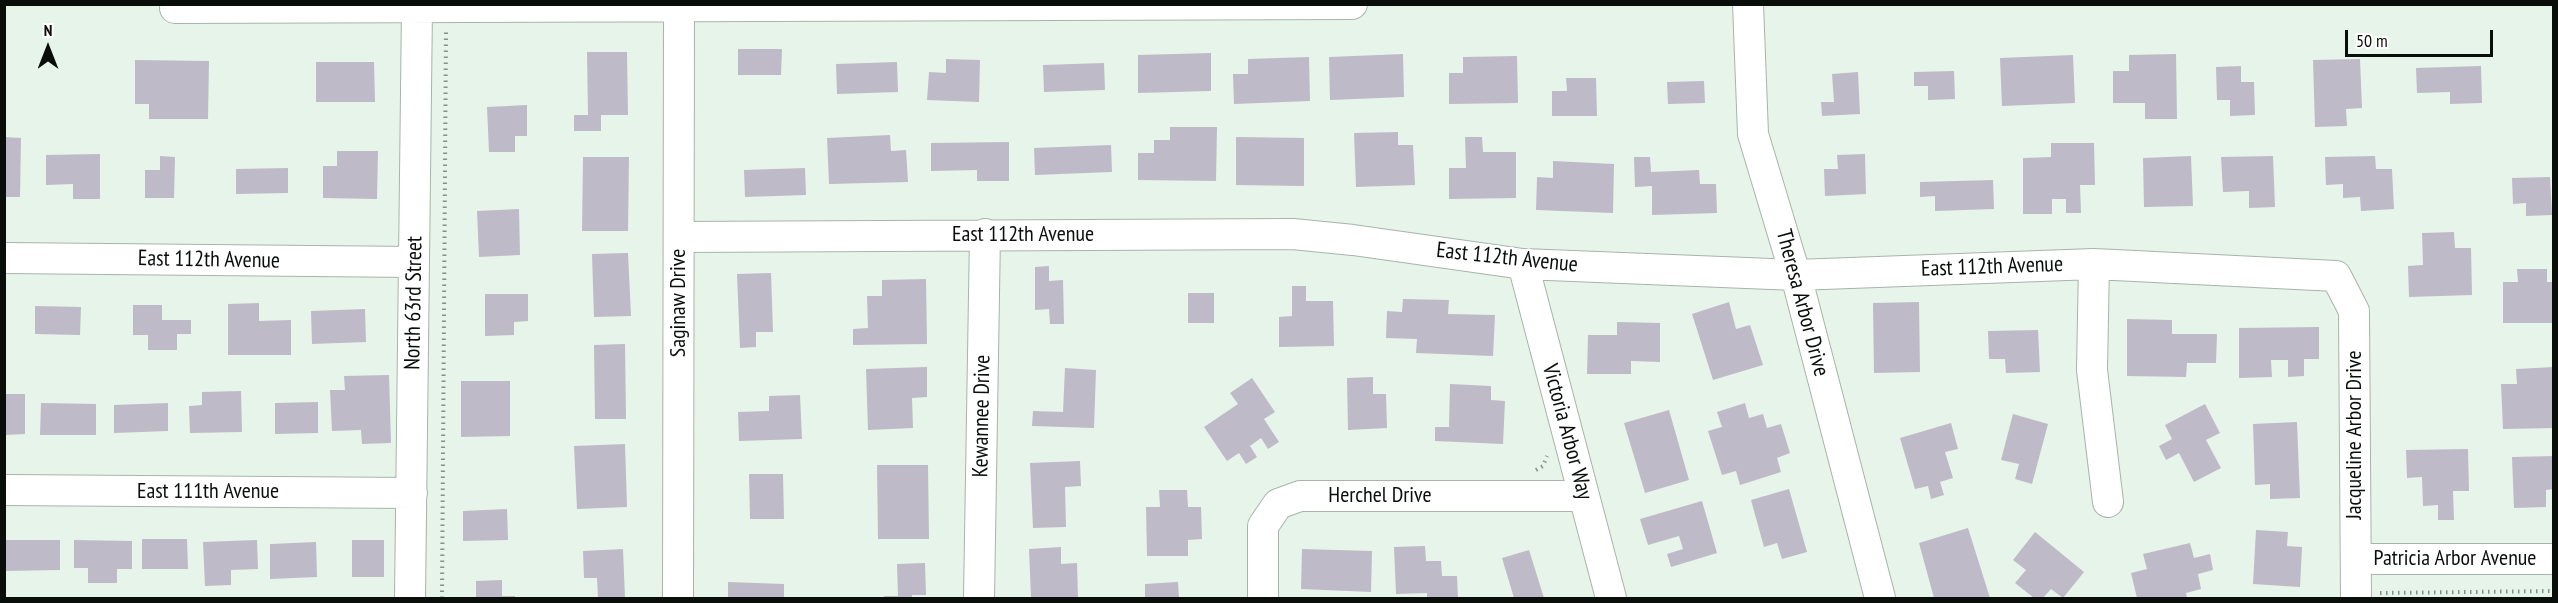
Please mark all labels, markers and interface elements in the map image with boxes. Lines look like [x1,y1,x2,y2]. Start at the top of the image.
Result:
north arrow [18,18,78,78]
scale bar [2348,18,2496,56]
text: N [44,20,52,40]
text: 50 m [2356,29,2388,52]
street label: East 112th Avenue [952,222,1094,248]
street label: Theresa Arbor Drive [1770,227,1834,379]
street label: North 63rd Street [400,236,428,370]
street label: East 112th Avenue [1435,237,1579,279]
street label: East 112th Avenue [138,246,280,274]
street label: Saginaw Drive [666,249,692,357]
street label: East 112th Avenue [1921,251,2063,283]
street label: Jacqueline Arbor Drive [2342,350,2368,520]
street label: Kewannee Drive [968,354,996,478]
street label: Victoria Arbor Way [1536,361,1598,503]
street label: East 111th Avenue [137,479,279,505]
street label: Herchel Drive [1328,483,1432,509]
street label: Patricia Arbor Avenue [2374,546,2536,572]

